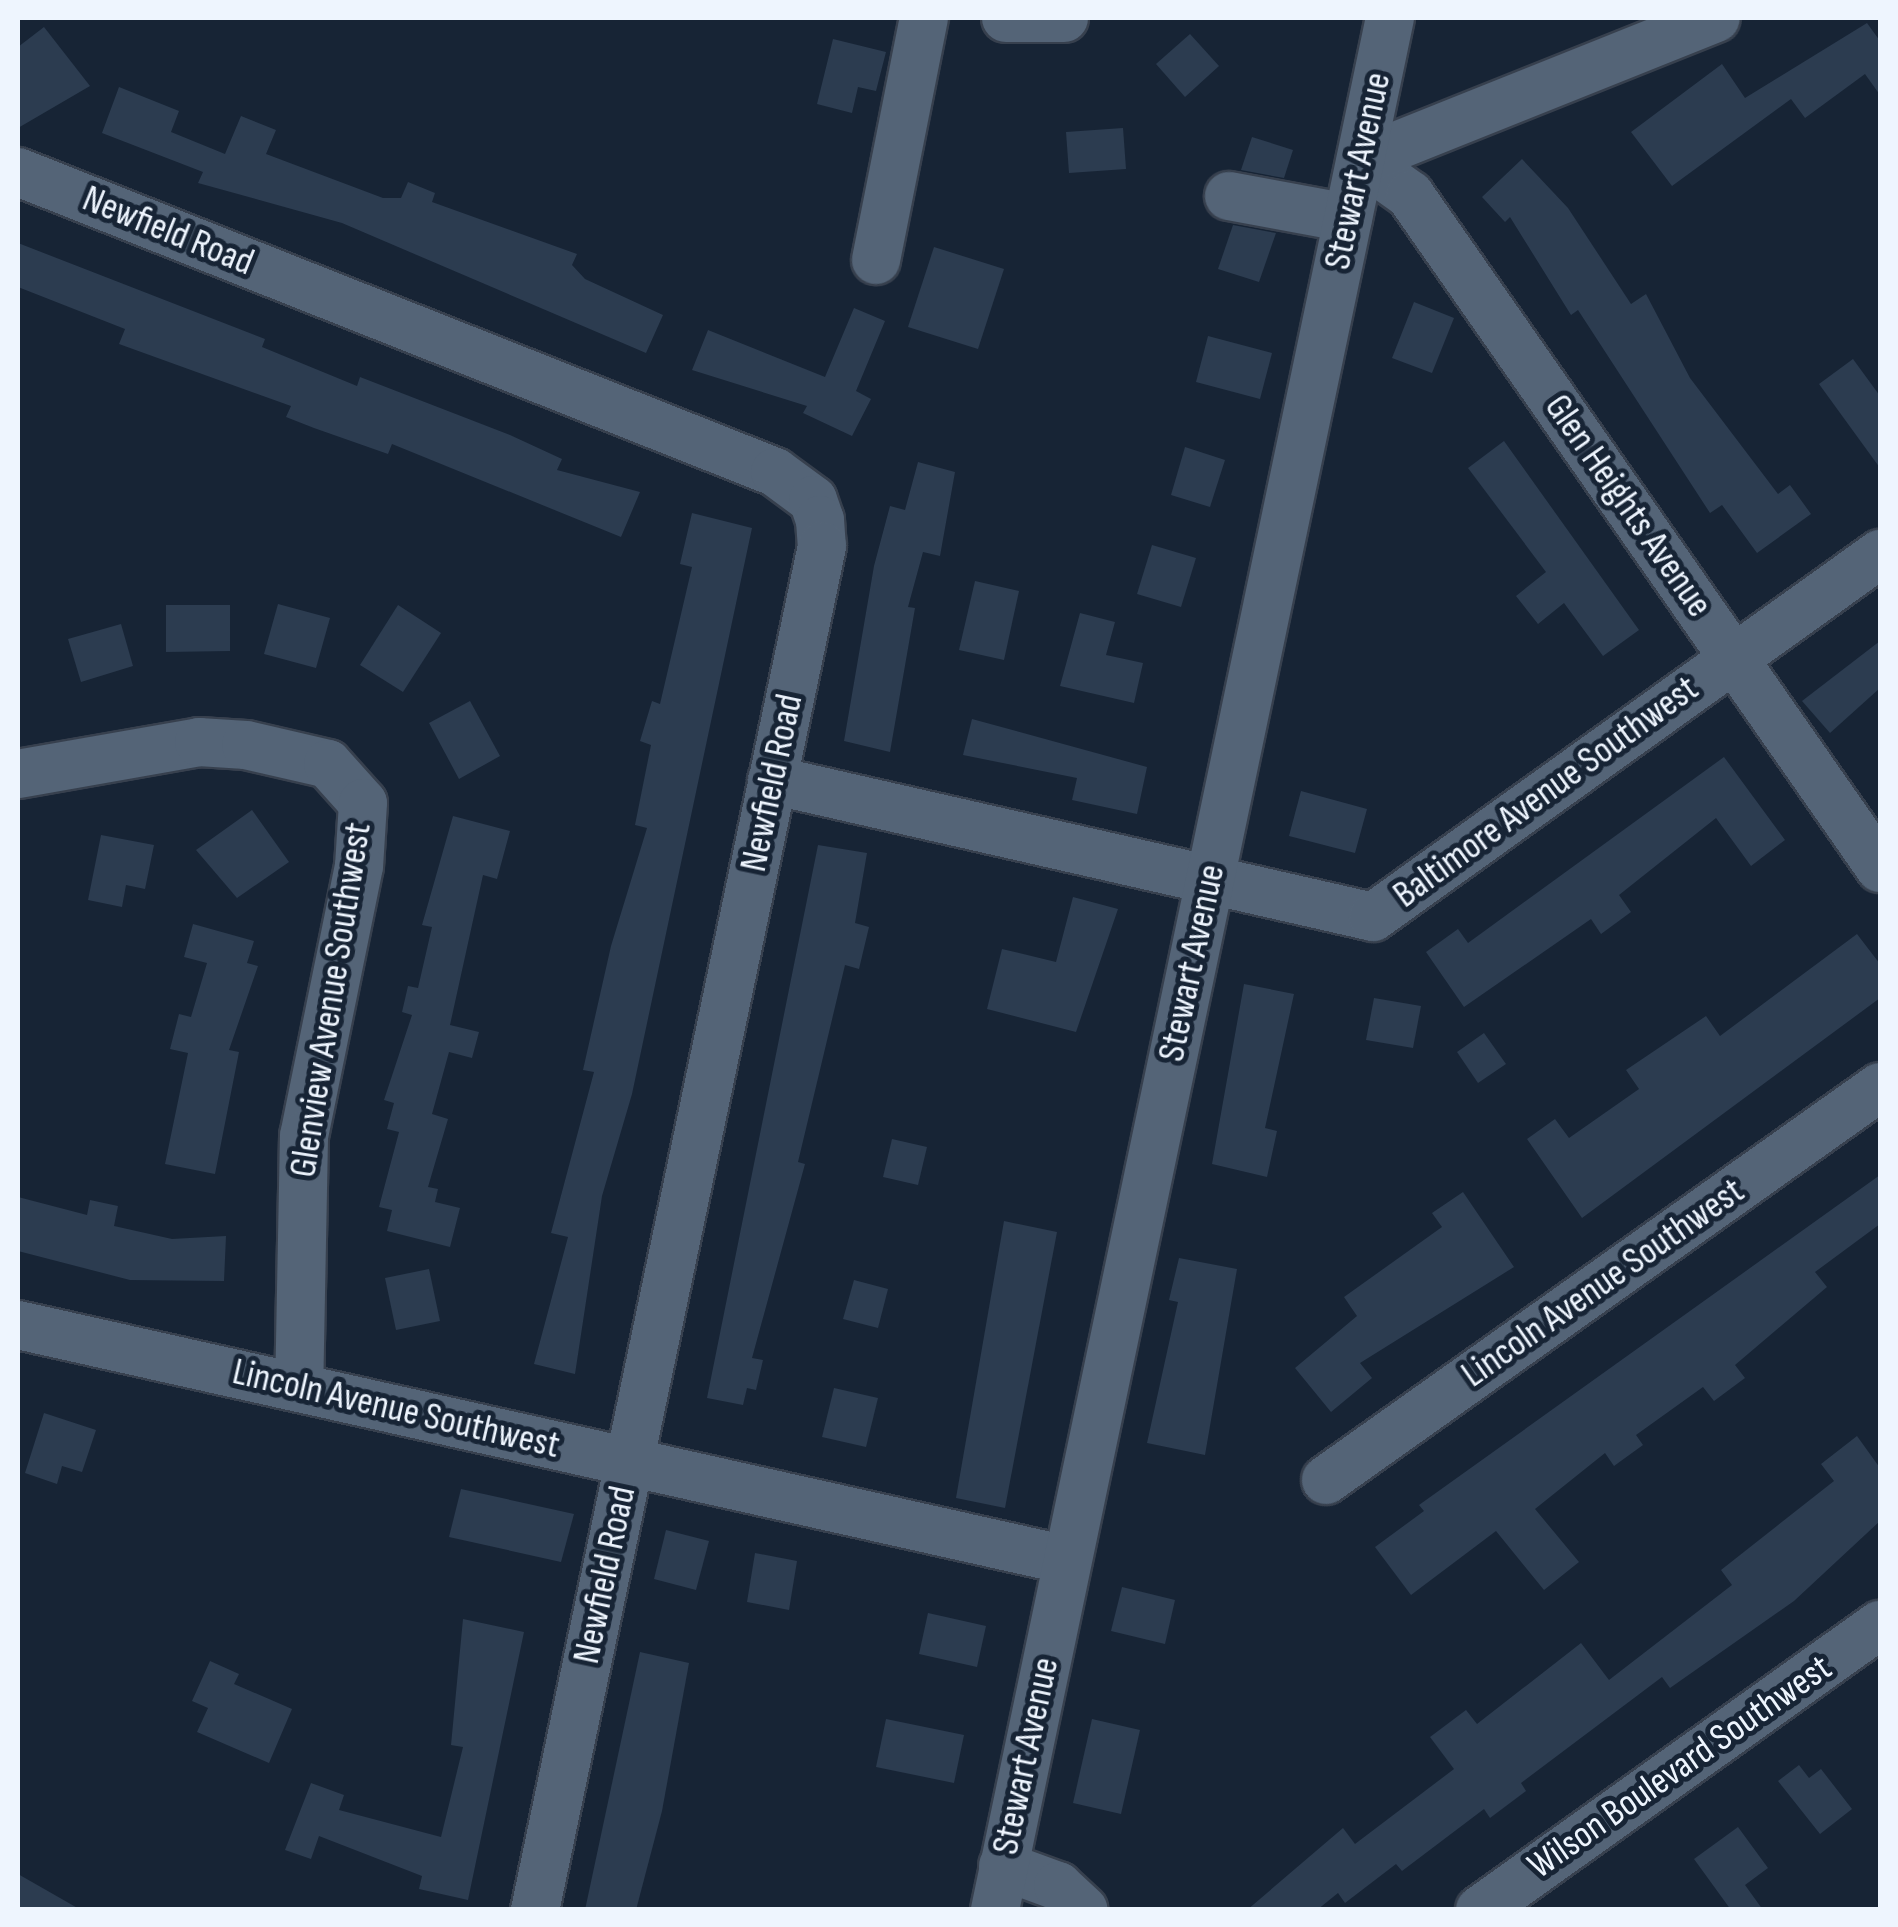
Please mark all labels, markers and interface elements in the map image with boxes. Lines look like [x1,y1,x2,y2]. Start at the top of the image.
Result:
street label: Stewart Avenue [1315,68,1401,274]
street label: Newfield Road [76,176,260,286]
street label: Glen Heights Avenue [1534,386,1722,626]
street label: Baltimore Avenue Southwest [1385,666,1707,918]
street label: Newfield Road [731,690,813,876]
street label: Glenview Avenue Southwest [280,820,382,1180]
street label: Stewart Avenue [1149,860,1235,1066]
street label: Lincoln Avenue Southwest [1453,1169,1753,1397]
street label: Lincoln Avenue Southwest [228,1349,564,1469]
street label: Newfield Road [564,1482,646,1668]
street label: Wilson Boulevard Southwest [1520,1645,1840,1889]
street label: Stewart Avenue [983,1653,1069,1859]

